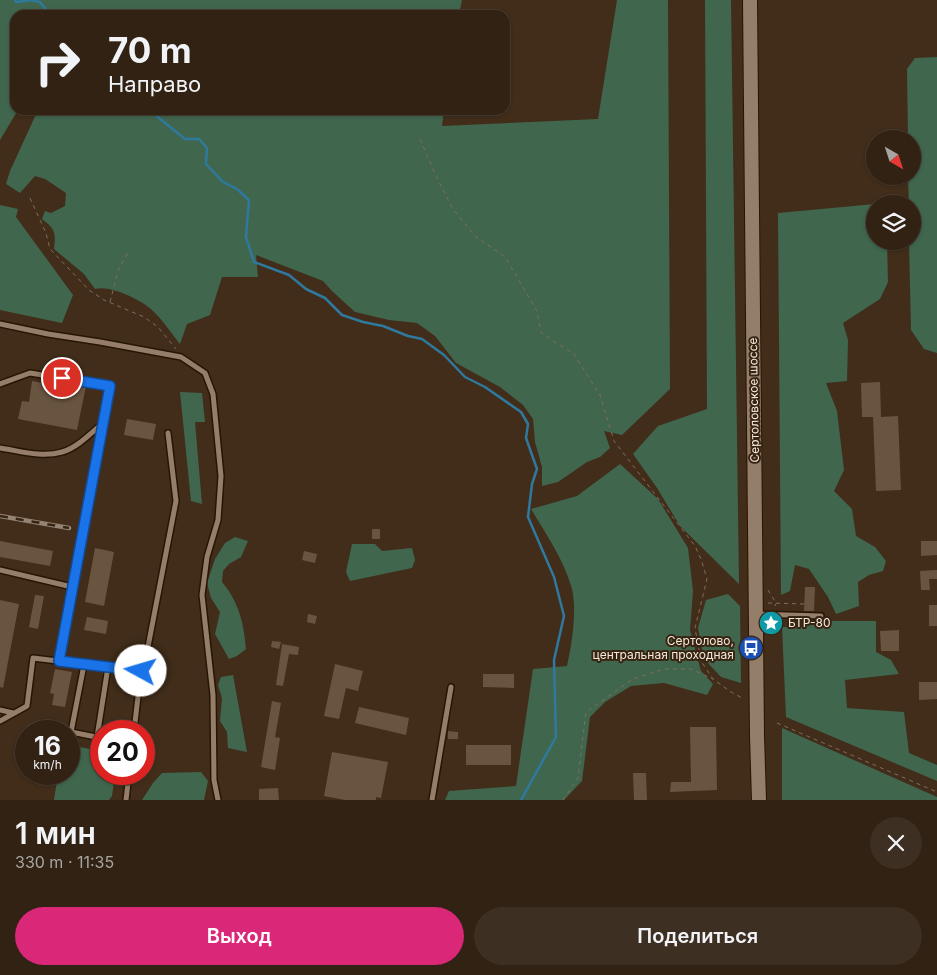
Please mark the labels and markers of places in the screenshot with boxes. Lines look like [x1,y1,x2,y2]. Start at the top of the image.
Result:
pin [41,357,83,399]
place icon: БТР-80 [758,610,784,636]
place label: БТР-80 [788,615,830,630]
place label: Сертолово, центральная проходная [592,633,734,662]
bus stop icon: Сертолово, центральная проходная [738,635,764,661]

